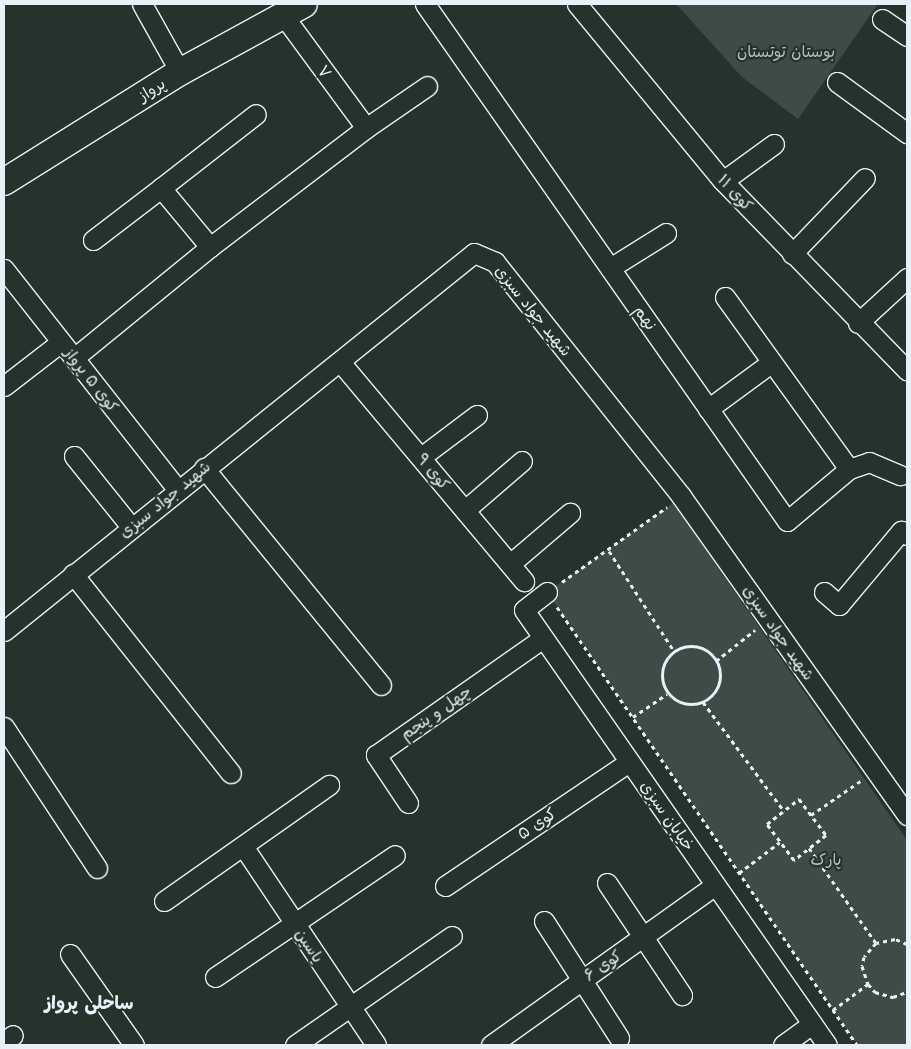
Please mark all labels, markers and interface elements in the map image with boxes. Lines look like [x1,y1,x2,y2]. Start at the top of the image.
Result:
park label: بوستان توتستان [737,42,835,62]
street label: ۷ [313,62,335,82]
street label: پرواز [135,74,169,106]
street label: کوی ۱۱ [713,171,757,215]
street label: شهید جواد سبزی [490,262,576,360]
street label: نهم [630,302,660,334]
street label: کوی ۵ پرواز [60,344,122,416]
street label: کوی ۹ [412,450,454,494]
street label: شهید جواد سبزی [116,457,214,543]
street label: شهید جواد سبزی [738,582,818,684]
street label: چهل و پنجم [397,682,475,744]
street label: خیابان سبزی [636,777,698,855]
street label: کوی ۵ [514,804,560,844]
park label: پارک [810,850,842,870]
street label: یاسین [291,925,327,967]
street label: کوی ۶ [581,946,625,986]
district label: ساحلی پرواز [44,993,134,1015]

